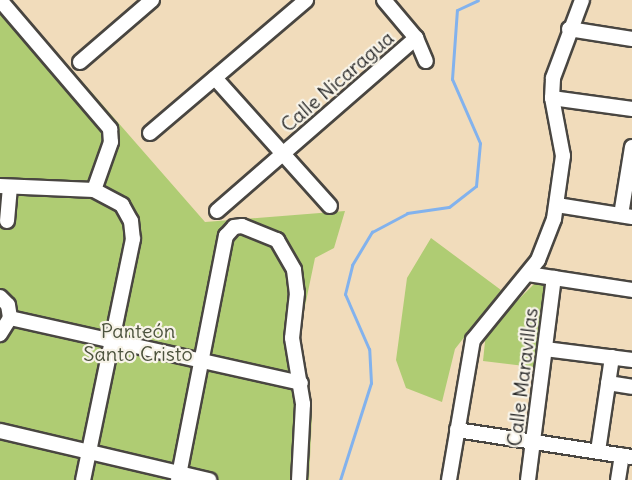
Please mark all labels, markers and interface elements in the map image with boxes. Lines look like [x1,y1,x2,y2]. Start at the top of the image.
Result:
street label: Calle Nicaragua [276,25,398,137]
street label: Calle Maravillas [502,306,542,448]
park label: Panteón Santo Cristo [83,319,193,366]

